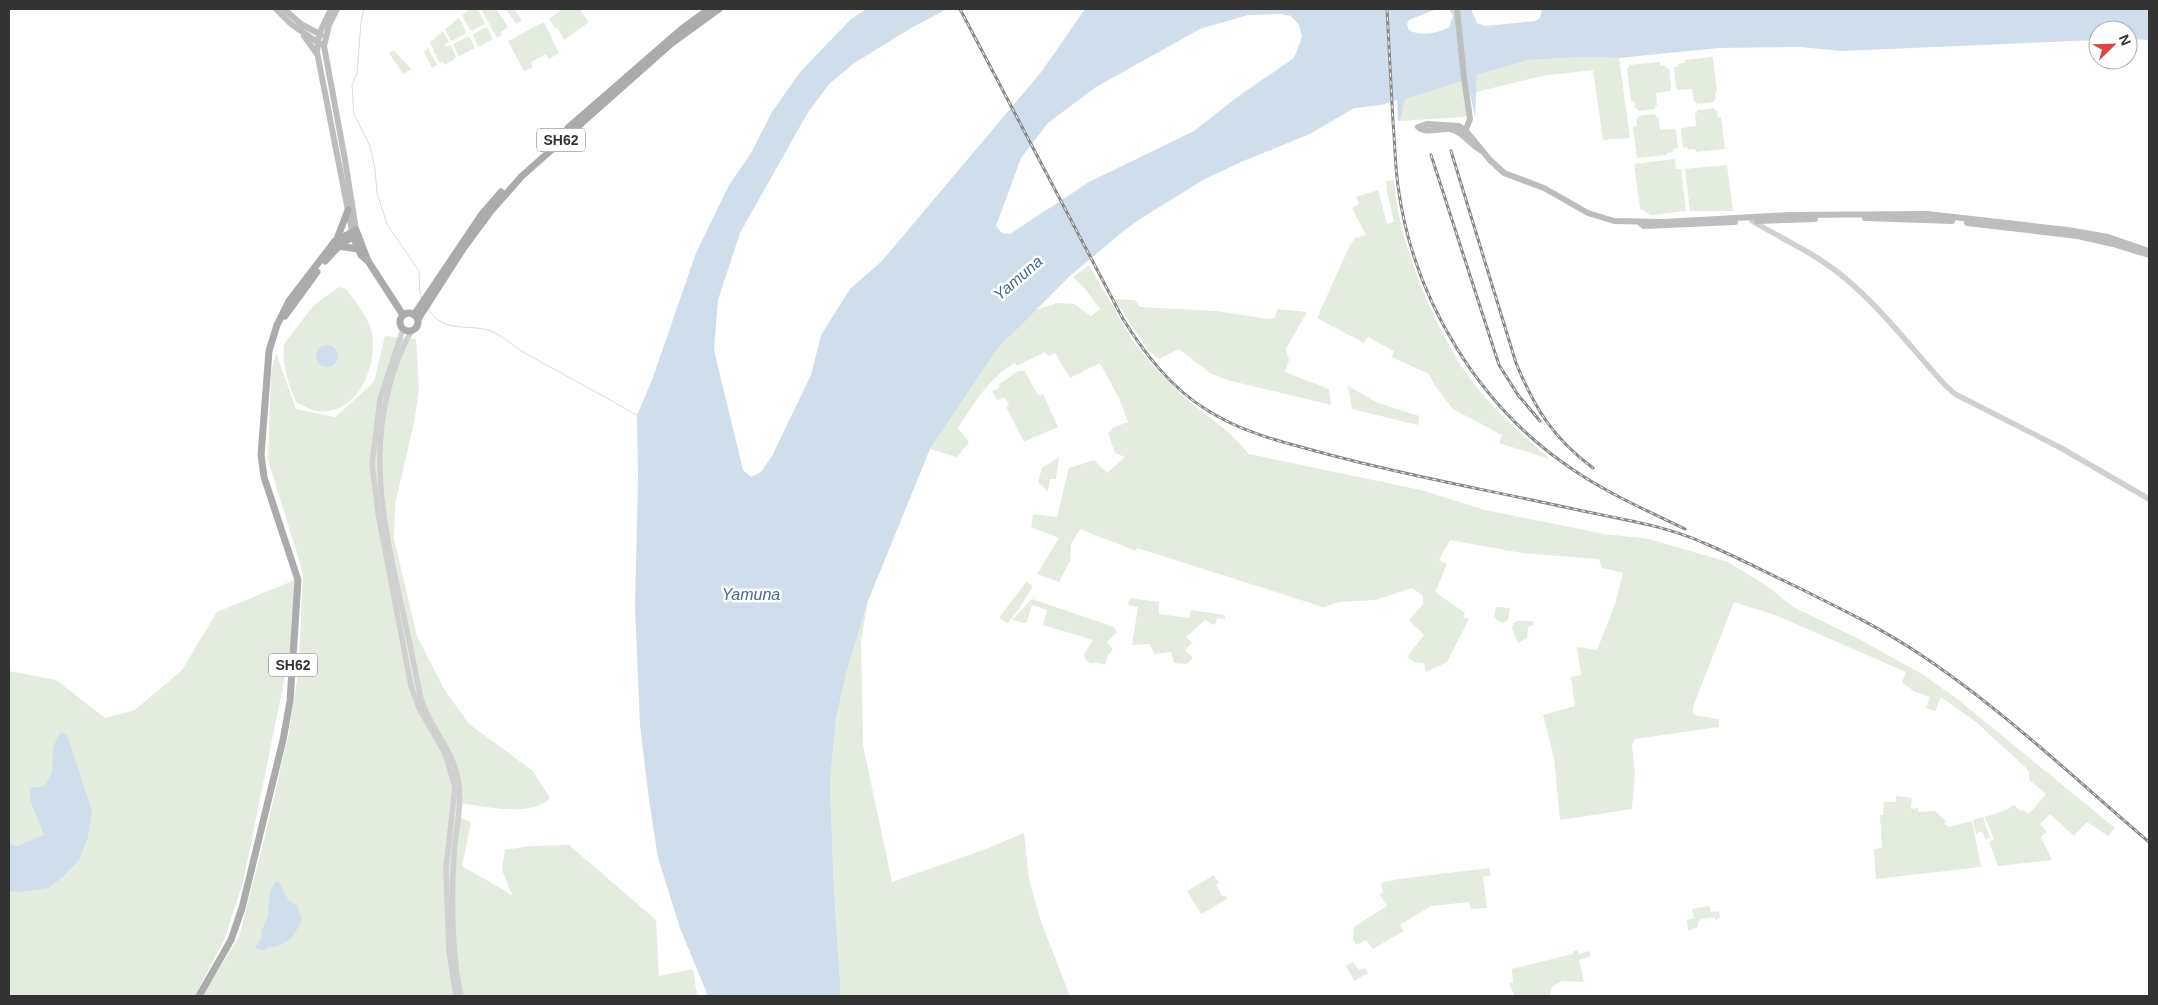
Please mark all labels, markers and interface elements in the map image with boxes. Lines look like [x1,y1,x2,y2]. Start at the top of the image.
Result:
north arrow [2088,20,2138,70]
text: N [2116,32,2134,48]
road number: SH62 [537,128,585,152]
water label: Yamuna [990,252,1046,304]
water label: Yamuna [722,586,780,603]
road number: SH62 [269,654,317,676]

